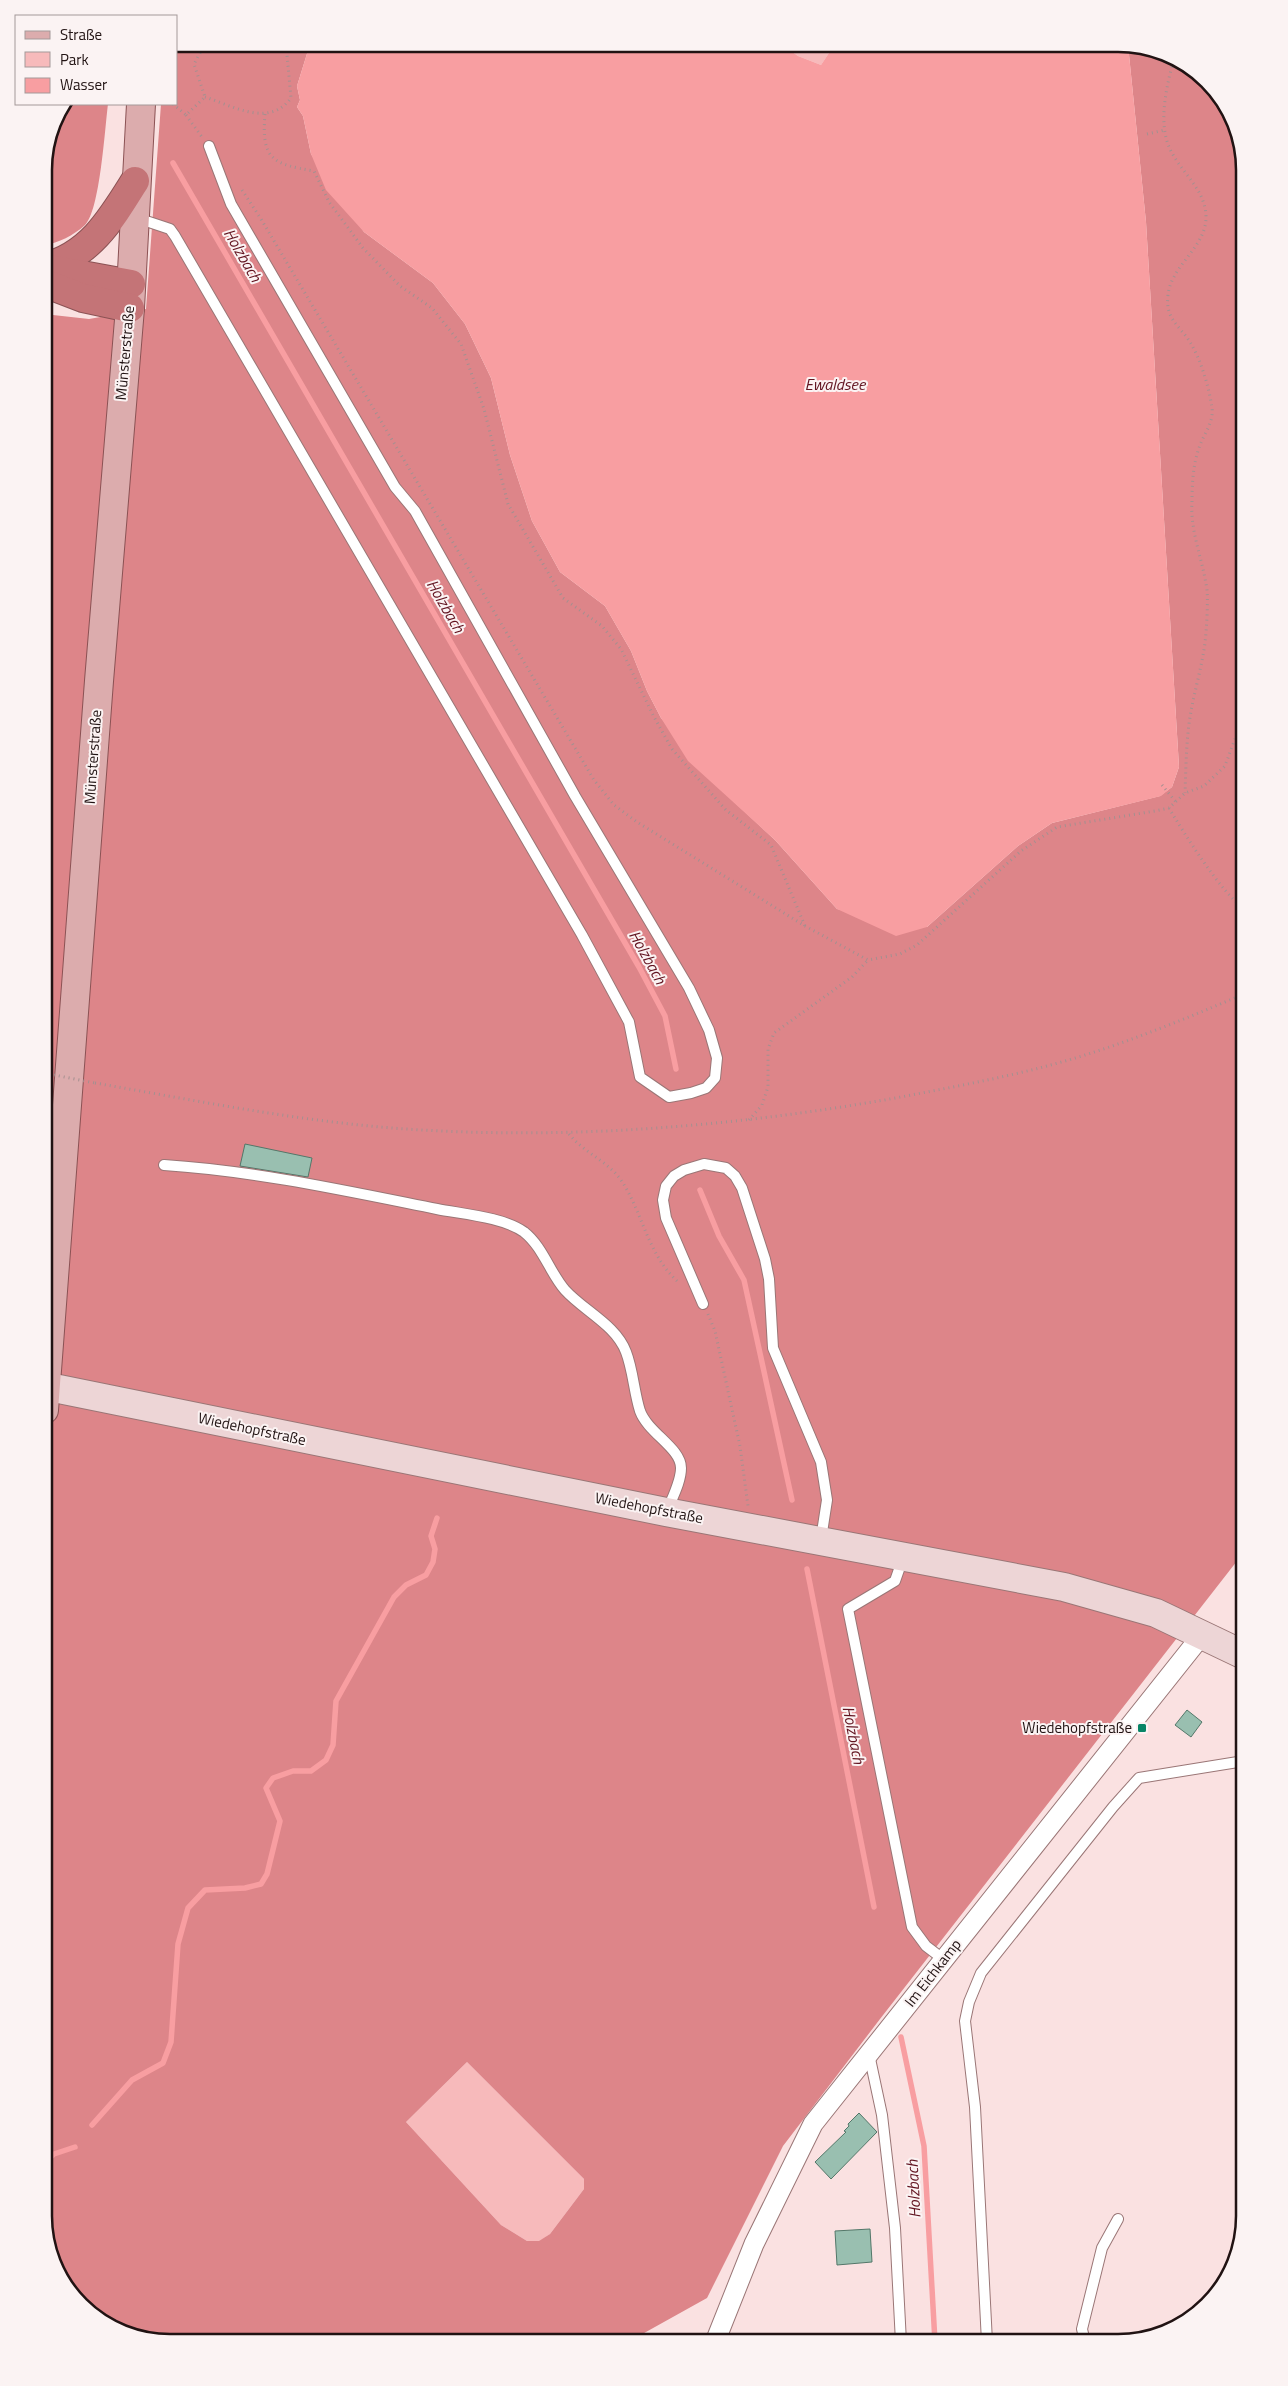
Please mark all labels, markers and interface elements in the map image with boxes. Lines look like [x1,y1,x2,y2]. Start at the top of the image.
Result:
legend [15,15,178,105]
text: Straße [60,23,102,46]
text: Park [60,48,89,71]
text: Wasser [60,73,107,96]
water label: Holzbach [218,224,268,287]
street label: Münsterstraße [109,305,140,401]
water label: Ewaldsee [805,372,867,396]
water label: Holzbach [421,575,471,638]
street label: Münsterstraße [78,709,107,805]
water label: Holzbach [623,926,673,989]
street label: Wiedehopfstraße [196,1406,308,1451]
street label: Wiedehopfstraße [593,1486,705,1529]
water label: Holzbach [837,1704,872,1767]
place label: Wiedehopfstraße [1022,1716,1132,1739]
marker: Wiedehopfstraße [1136,1722,1148,1734]
street label: Im Eichkamp [899,1934,967,2012]
water label: Holzbach [899,2158,927,2219]

